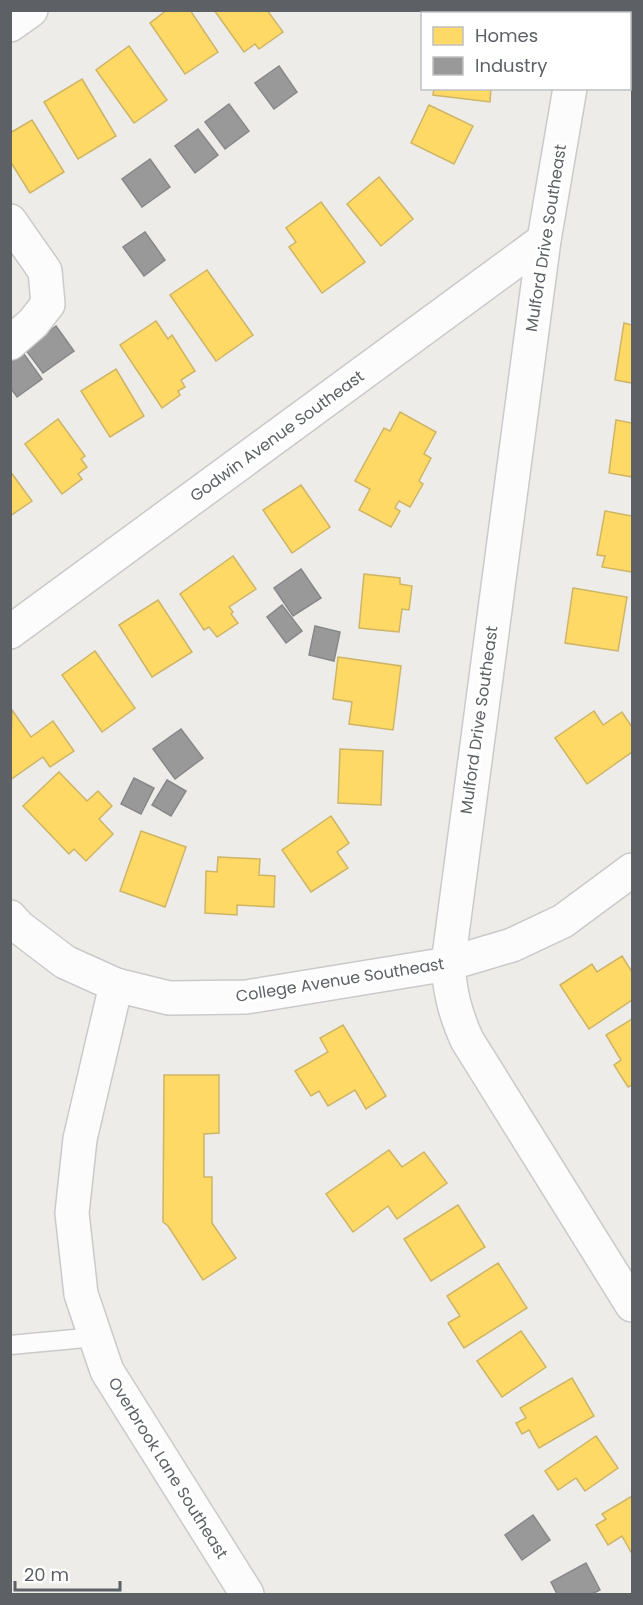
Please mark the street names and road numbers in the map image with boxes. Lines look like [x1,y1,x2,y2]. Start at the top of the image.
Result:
street label: Mulford Drive Southeast [520,142,572,334]
street label: Godwin Avenue Southeast [185,365,369,507]
street label: Mulford Drive Southeast [454,624,504,816]
street label: College Avenue Southeast [234,952,446,1008]
street label: Overbrook Lane Southeast [103,1373,234,1563]

